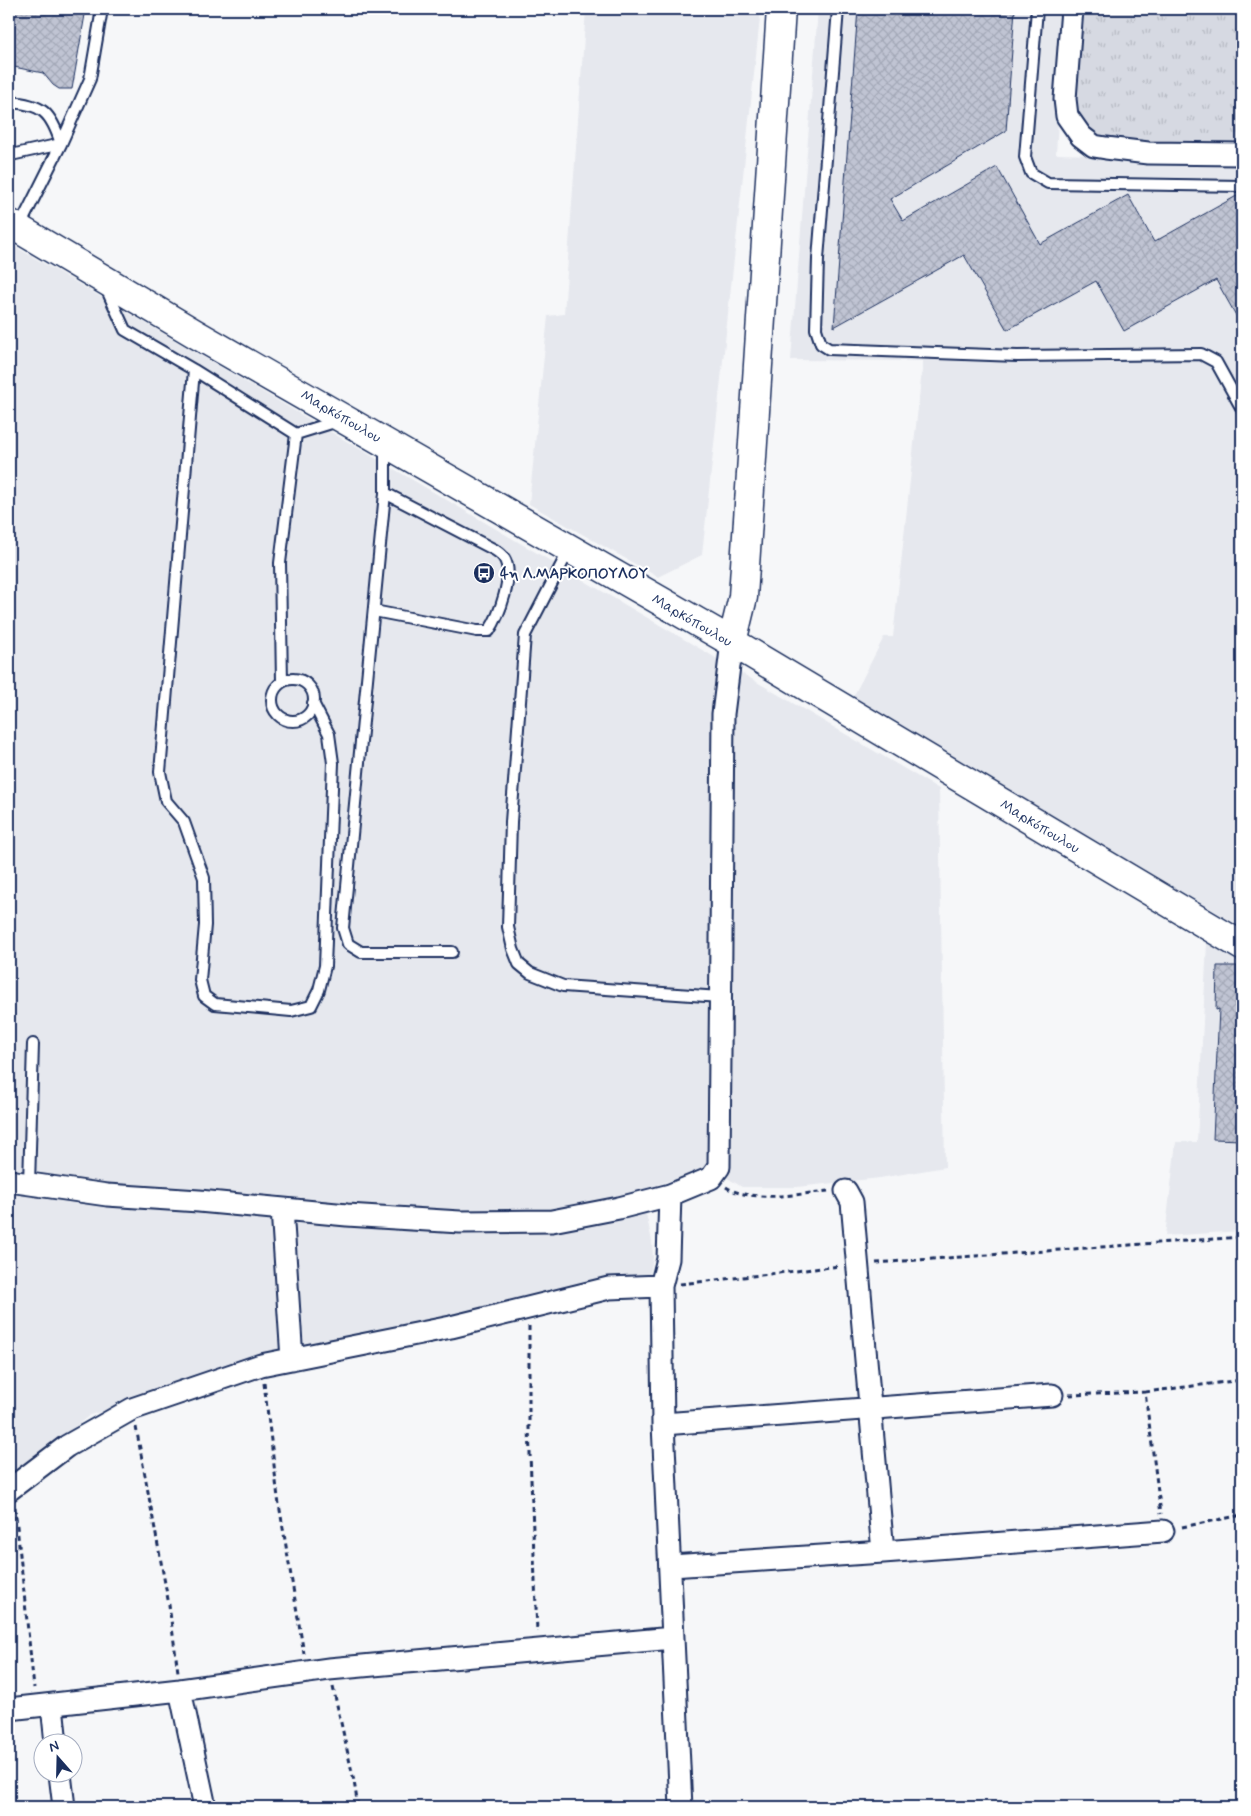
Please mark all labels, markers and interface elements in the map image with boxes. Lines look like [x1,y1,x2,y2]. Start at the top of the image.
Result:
street label: Μαρκόπουλου [296,386,385,448]
bus stop icon: 4η Λ.ΜΑΡΚΟΠΟΥΛΟΥ [472,561,496,585]
place label: 4η Λ.ΜΑΡΚΟΠΟΥΛΟΥ [500,564,649,584]
street label: Μαρκόπουλου [647,590,736,652]
street label: Μαρκόπουλου [996,795,1083,859]
north arrow [32,1734,82,1784]
text: N [46,1737,61,1757]

